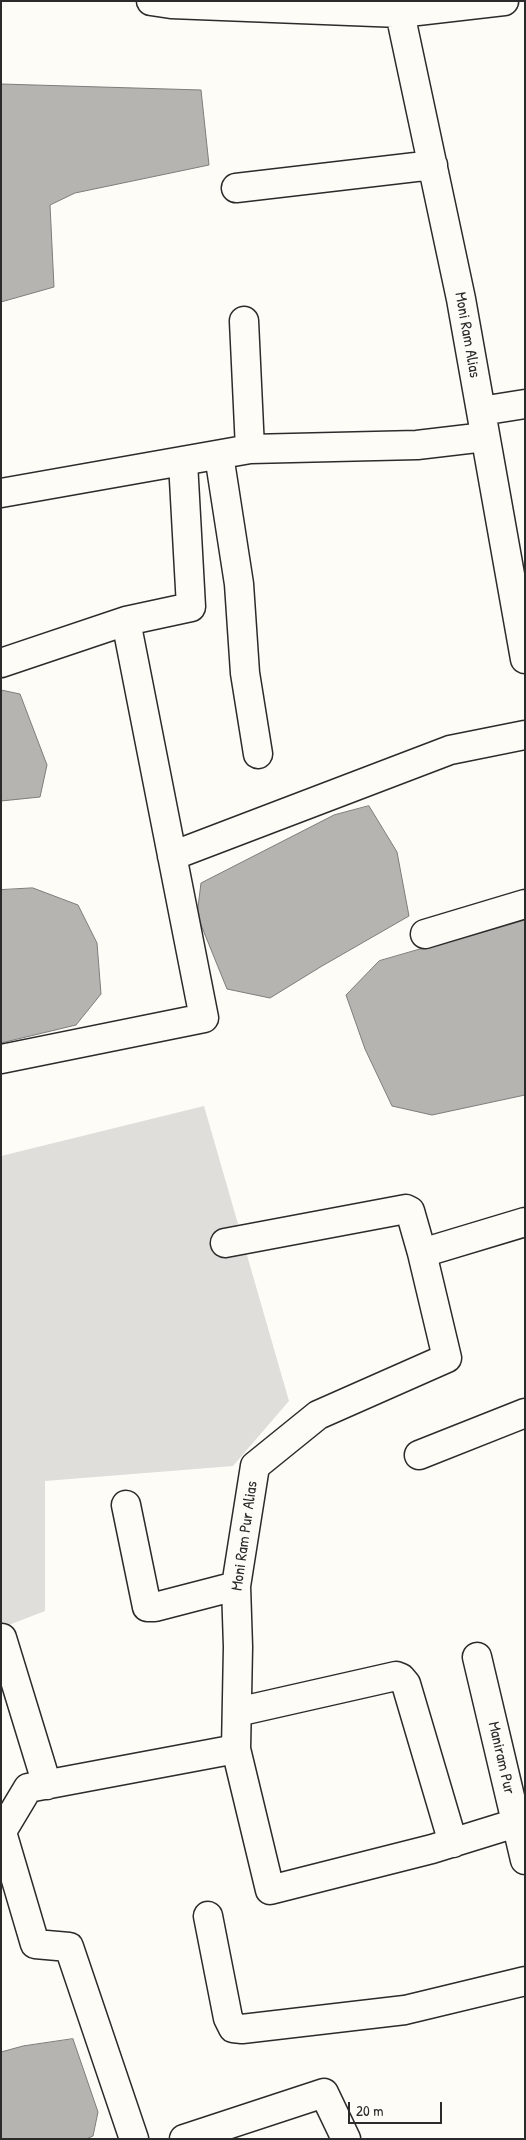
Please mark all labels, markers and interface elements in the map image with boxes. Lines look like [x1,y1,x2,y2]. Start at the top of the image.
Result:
street label: Moni Ram Alias [450,291,484,379]
street label: Moni Ram Pur Alias [228,1480,262,1592]
street label: Maniram Pur [483,1720,519,1796]
scale bar [351,2092,445,2124]
text: 20 m [356,2100,383,2121]

